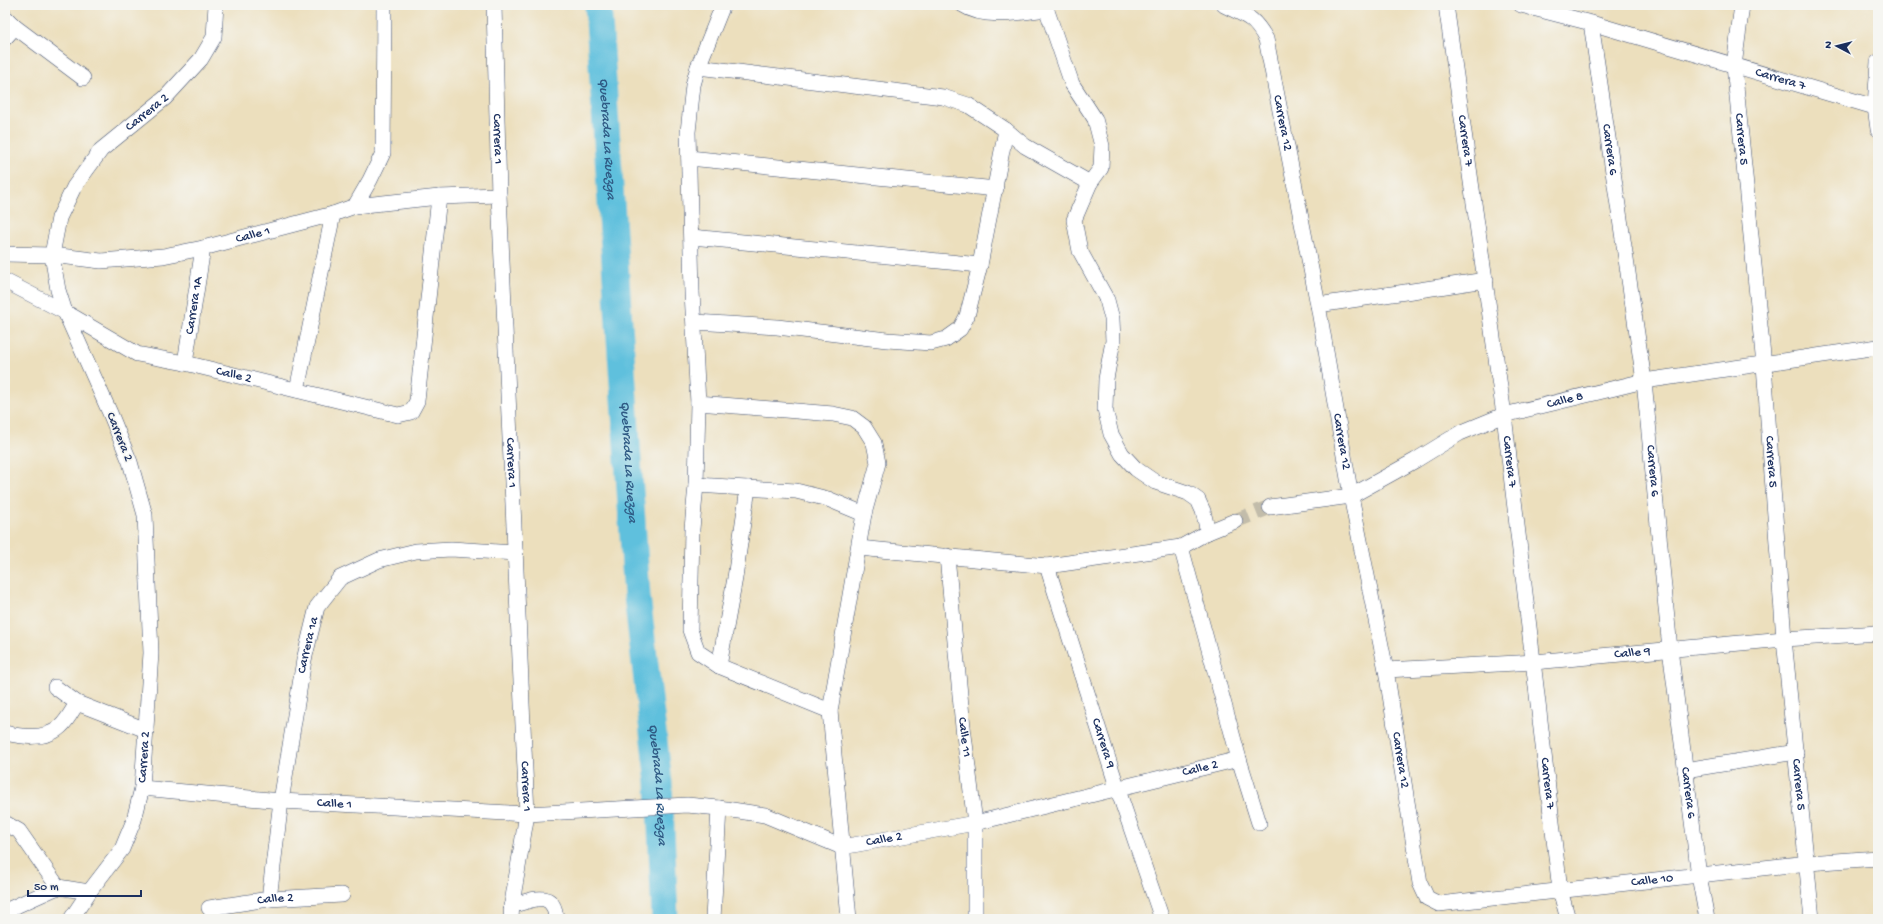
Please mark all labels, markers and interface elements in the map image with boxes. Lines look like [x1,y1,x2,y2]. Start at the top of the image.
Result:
north arrow [1817,26,1857,66]
text: N [1823,41,1835,49]
street label: Carrera 7 [1754,65,1809,94]
water label: Quebrada La Ruezga [594,77,619,201]
street label: Carrera 2 [122,90,172,135]
street label: Carrera 12 [1270,94,1295,153]
street label: Carrera 5 [1731,113,1751,166]
street label: Carrera 1 [489,114,506,164]
street label: Carrera 7 [1454,114,1476,169]
street label: Carrera 6 [1599,123,1621,177]
street label: Calle 1 [234,223,272,247]
street label: Carrera 1A [182,275,206,336]
street label: Calle 2 [214,363,254,387]
street label: Calle 8 [1545,389,1585,412]
water label: Quebrada La Ruezga [616,401,641,525]
street label: Carrera 2 [102,410,136,464]
street label: Carrera 12 [1329,412,1354,471]
street label: Carrera 7 [1499,435,1520,489]
street label: Carrera 5 [1762,435,1780,488]
street label: Carrera 1 [502,437,520,488]
street label: Carrera 6 [1643,444,1663,498]
street label: Carrera 1a [294,615,322,674]
street label: Calle 9 [1614,644,1652,662]
street label: Calle 11 [955,716,974,758]
street label: Carrera 9 [1088,716,1118,771]
water label: Quebrada La Ruezga [644,723,670,847]
street label: Carrera 2 [135,730,153,783]
street label: Carrera 12 [1388,731,1412,790]
street label: Calle 2 [1181,757,1220,780]
street label: Carrera 7 [1537,757,1558,811]
street label: Carrera 5 [1789,758,1809,811]
street label: Carrera 1 [517,761,534,812]
street label: Carrera 6 [1678,766,1699,820]
street label: Calle 1 [316,795,352,812]
street label: Calle 2 [865,829,904,850]
street label: Calle 10 [1630,870,1675,890]
scale bar [28,872,141,898]
text: 50 m [34,881,59,895]
street label: Calle 2 [256,890,294,908]

